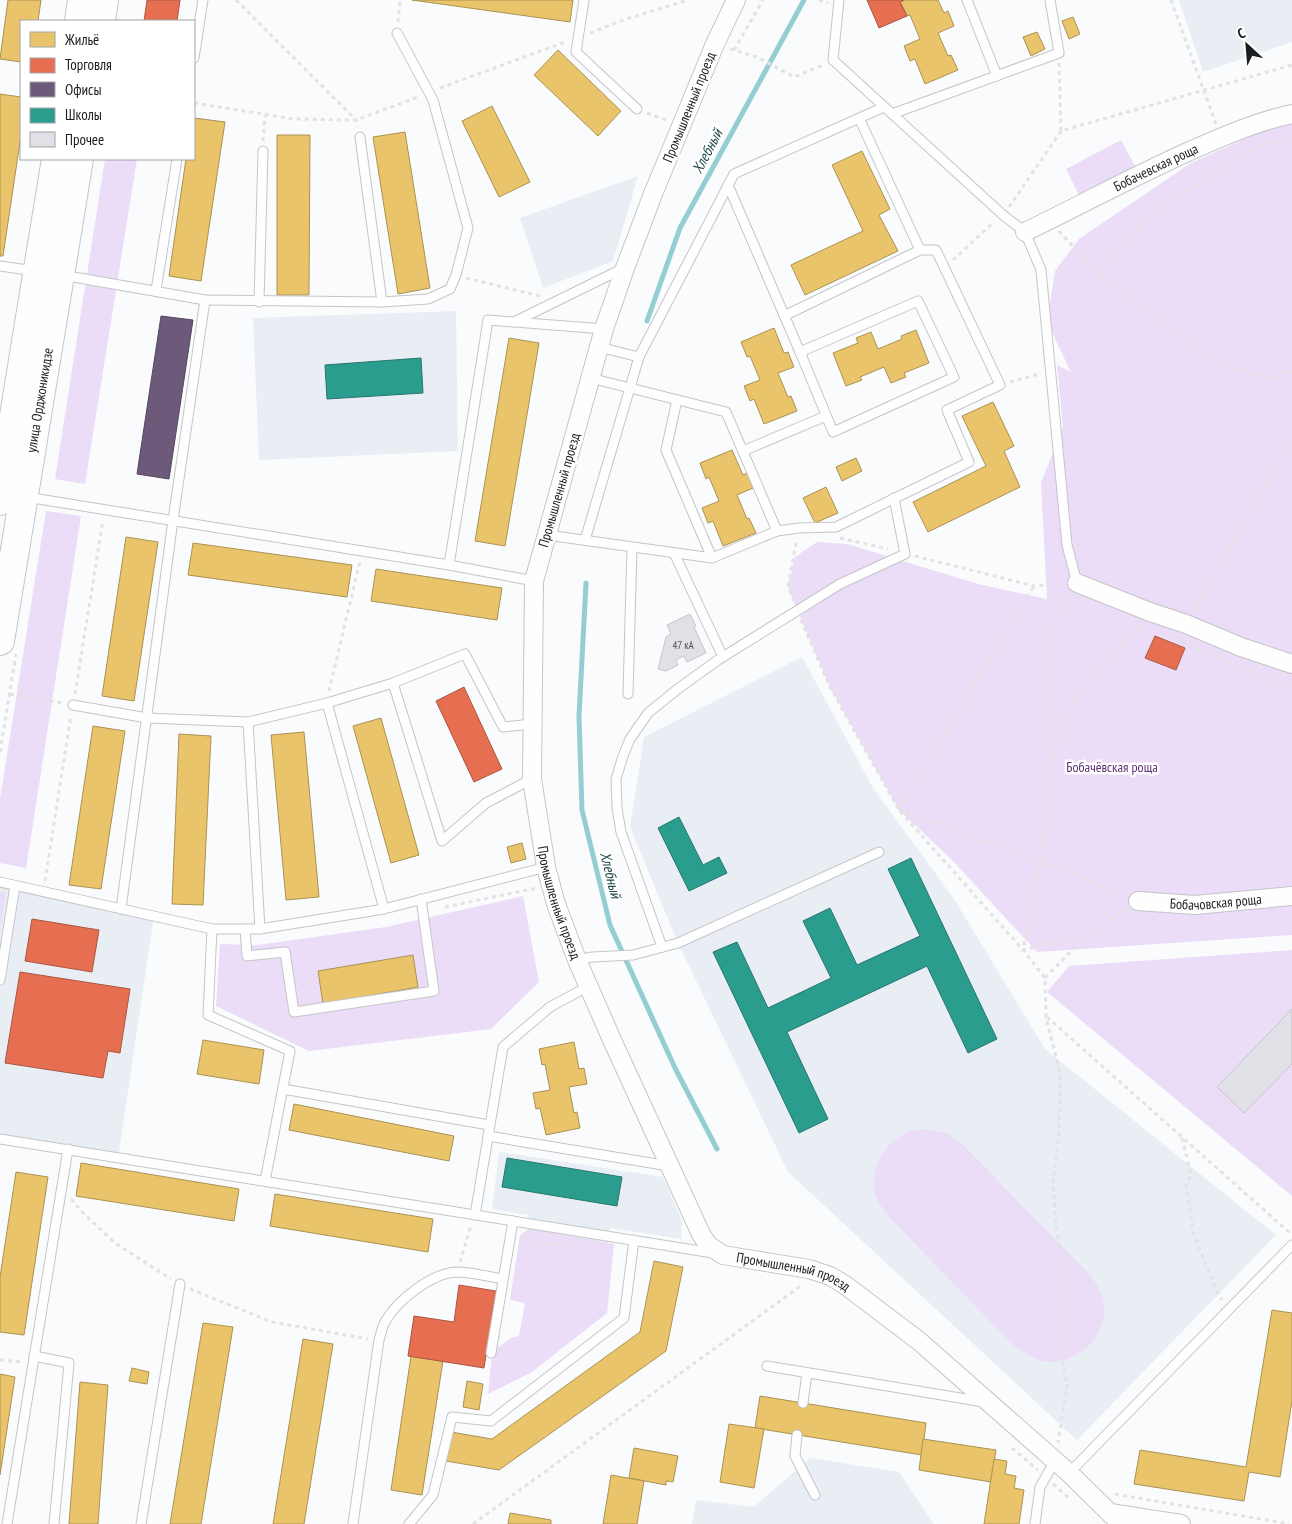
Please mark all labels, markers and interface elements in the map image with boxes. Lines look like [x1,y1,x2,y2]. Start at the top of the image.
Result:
legend [20,20,195,160]
north arrow [1222,20,1272,70]
text: С [1234,24,1249,43]
text: Жильё [64,30,99,49]
street label: Промышленный проезд [659,49,719,165]
text: Торговля [65,55,112,74]
text: Офисы [65,80,101,99]
text: Школы [65,105,102,124]
water label: Хлебный [688,124,727,176]
text: Прочее [65,130,104,149]
street label: Бобачевская роща [1111,139,1201,195]
street label: улица Орджоникидзе [22,346,57,454]
street label: Промышленный проезд [534,431,584,549]
house number: 47 кА [672,638,694,652]
park label: Бобачёвская роща [1066,758,1158,776]
street label: Промышленный проезд [534,844,585,962]
water label: Хлебный [596,850,626,902]
street label: Бобачовская роща [1169,890,1262,914]
street label: Промышленный проезд [735,1248,854,1295]

